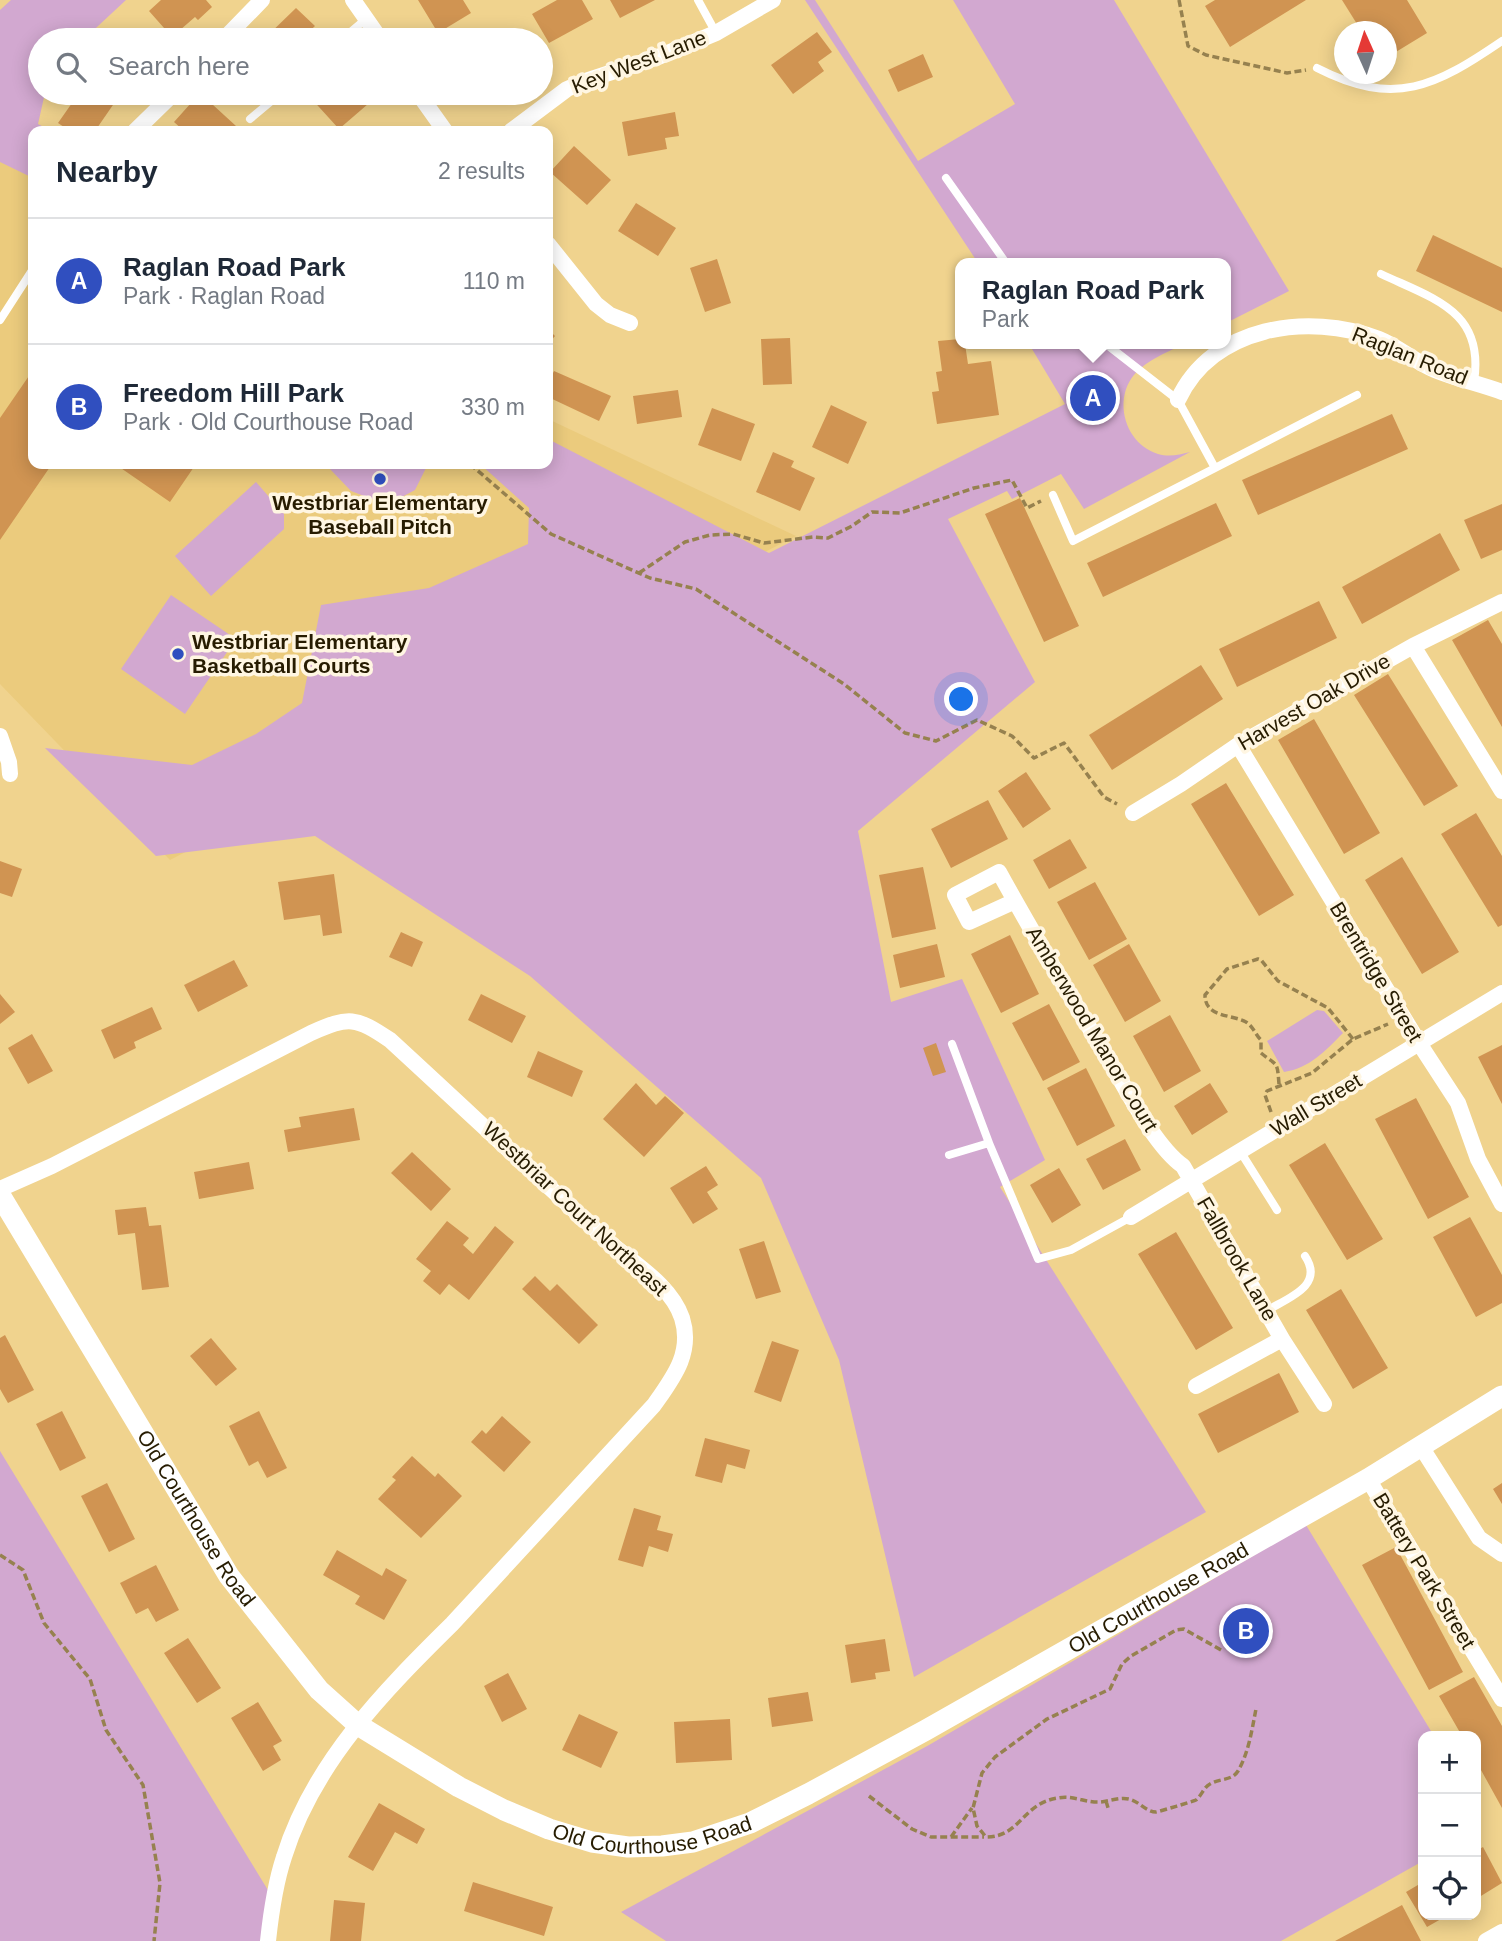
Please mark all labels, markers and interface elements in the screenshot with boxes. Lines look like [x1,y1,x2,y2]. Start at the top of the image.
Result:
north arrow [1334,21,1397,84]
street label: Key West Lane [568,25,709,98]
search box [28,28,553,105]
icon: search [52,48,90,86]
text: Search here [108,51,250,81]
text: Nearby [56,155,158,188]
text: 2 results [438,158,525,184]
text: Raglan Road Park [123,252,346,282]
popup [955,258,1231,349]
text: A [71,268,87,294]
text: 110 m [463,268,525,294]
text: Raglan Road Park [982,275,1204,305]
text: Park · Raglan Road [123,283,325,309]
text: Park [982,306,1029,332]
street label: Raglan Road [1349,322,1471,389]
pin: A [1070,372,1116,424]
text: Freedom Hill Park [123,378,344,408]
text: B [71,394,87,420]
text: 330 m [461,394,525,420]
text: Park · Old Courthouse Road [123,409,413,435]
marker: Westbriar Elementary Baseball Pitch [372,471,388,487]
place label: Westbriar Elementary Baseball Pitch [272,491,488,538]
place label: Westbriar Elementary Basketball Courts [192,630,408,677]
marker: Westbriar Elementary Basketball Courts [170,646,186,662]
street label: Harvest Oak Drive [1234,649,1394,754]
your location [944,682,978,716]
street label: Brentridge Street [1326,898,1427,1046]
street label: Amberwood Manor Court [1022,922,1163,1135]
street label: Wall Street [1266,1068,1365,1141]
street label: Westbriar Court Northeast [478,1117,672,1300]
street label: Fallbrook Lane [1193,1193,1282,1325]
street label: Old Courthouse Road [133,1426,260,1610]
street label: Battery Park Street [1369,1489,1480,1653]
street label: Old Courthouse Road [1064,1537,1252,1658]
pin: B [1223,1605,1269,1657]
map controls [1418,1731,1481,1920]
button: + [1418,1731,1481,1794]
button: − [1418,1794,1481,1857]
street label: Old Courthouse Road [550,1811,754,1858]
button: locate [1418,1857,1481,1920]

